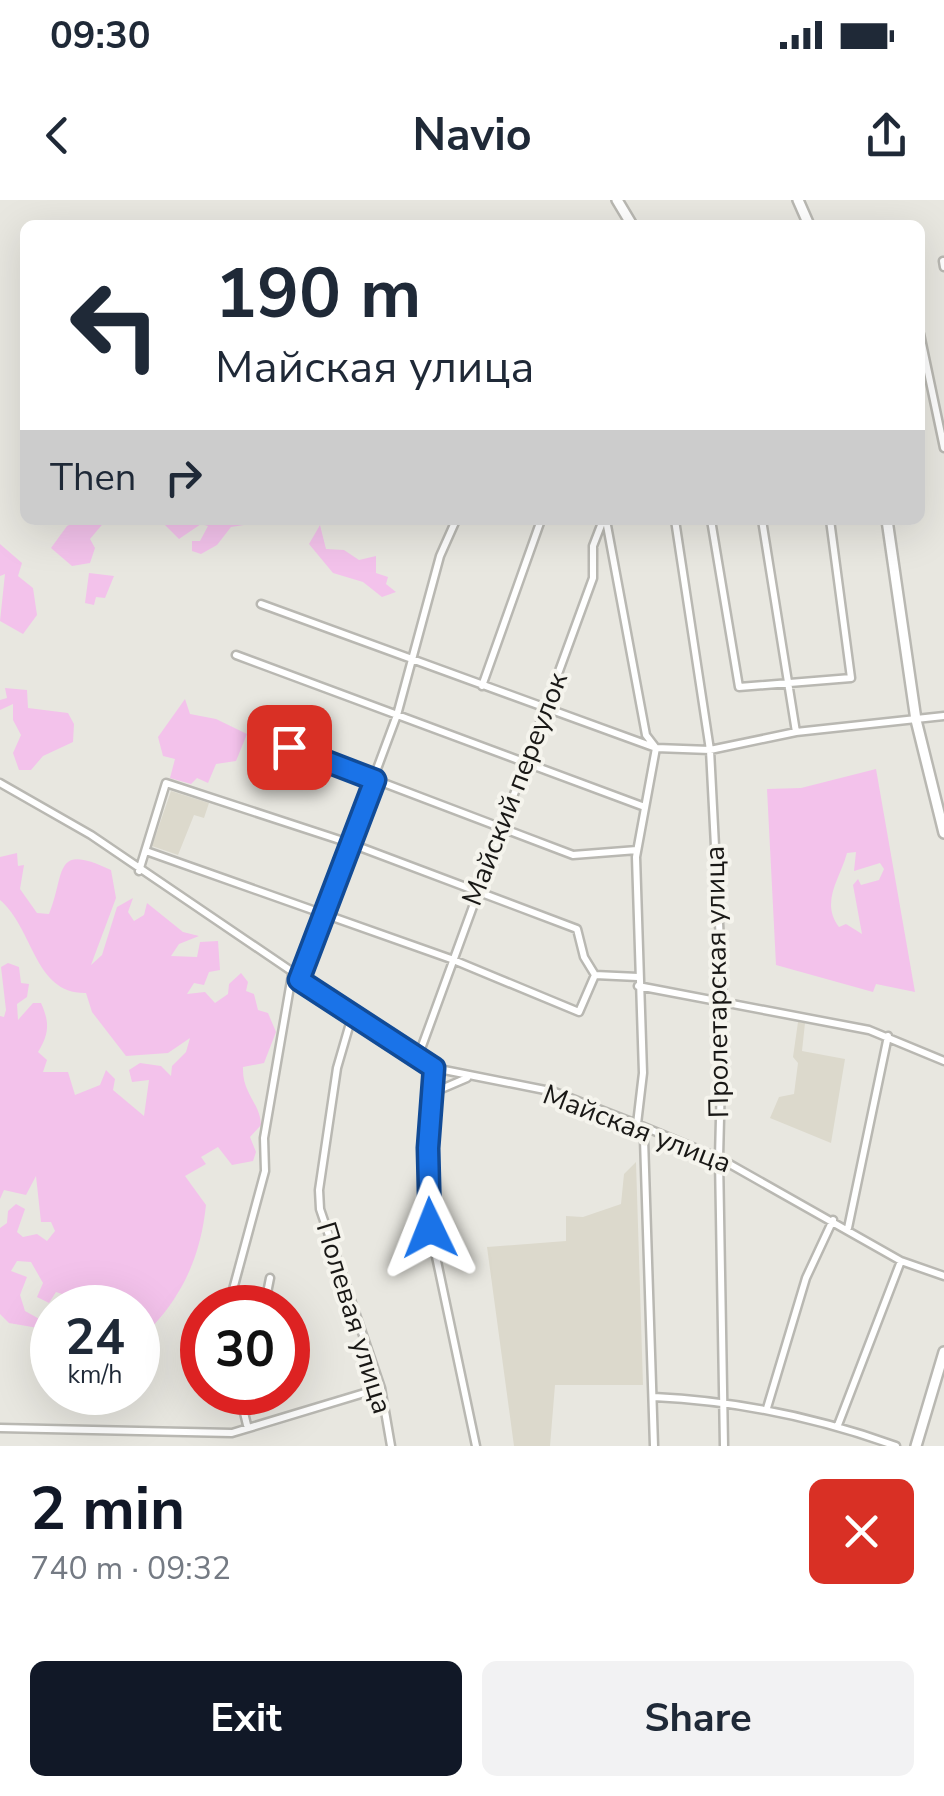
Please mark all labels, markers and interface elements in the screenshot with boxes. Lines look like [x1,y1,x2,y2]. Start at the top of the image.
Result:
text: 09:30 [50,10,151,61]
text: Navio [412,105,532,166]
icon: back [30,108,85,163]
icon: share [859,108,914,163]
text: 190 m [215,246,421,342]
icon: left [50,260,180,390]
text: Майская улица [215,337,535,398]
icon: right [156,450,211,505]
text: Then [50,452,136,503]
street label: Майский переулок [453,667,577,911]
pin [247,705,332,790]
icon: arrive [262,720,317,775]
street label: Пролетарская улица [696,846,738,1118]
street label: Майская улица [537,1076,737,1182]
position arrow [378,1176,482,1280]
street label: Полевая улица [307,1217,401,1419]
speed limit sign: 30 [180,1285,310,1415]
text: 24 [65,1303,125,1372]
text: km/h [67,1358,123,1392]
text: 2 min [30,1468,185,1550]
button: close [809,1479,914,1584]
text: 740 m · 09:32 [30,1547,231,1590]
button: Exit [30,1661,462,1776]
button: Share [482,1661,914,1776]

